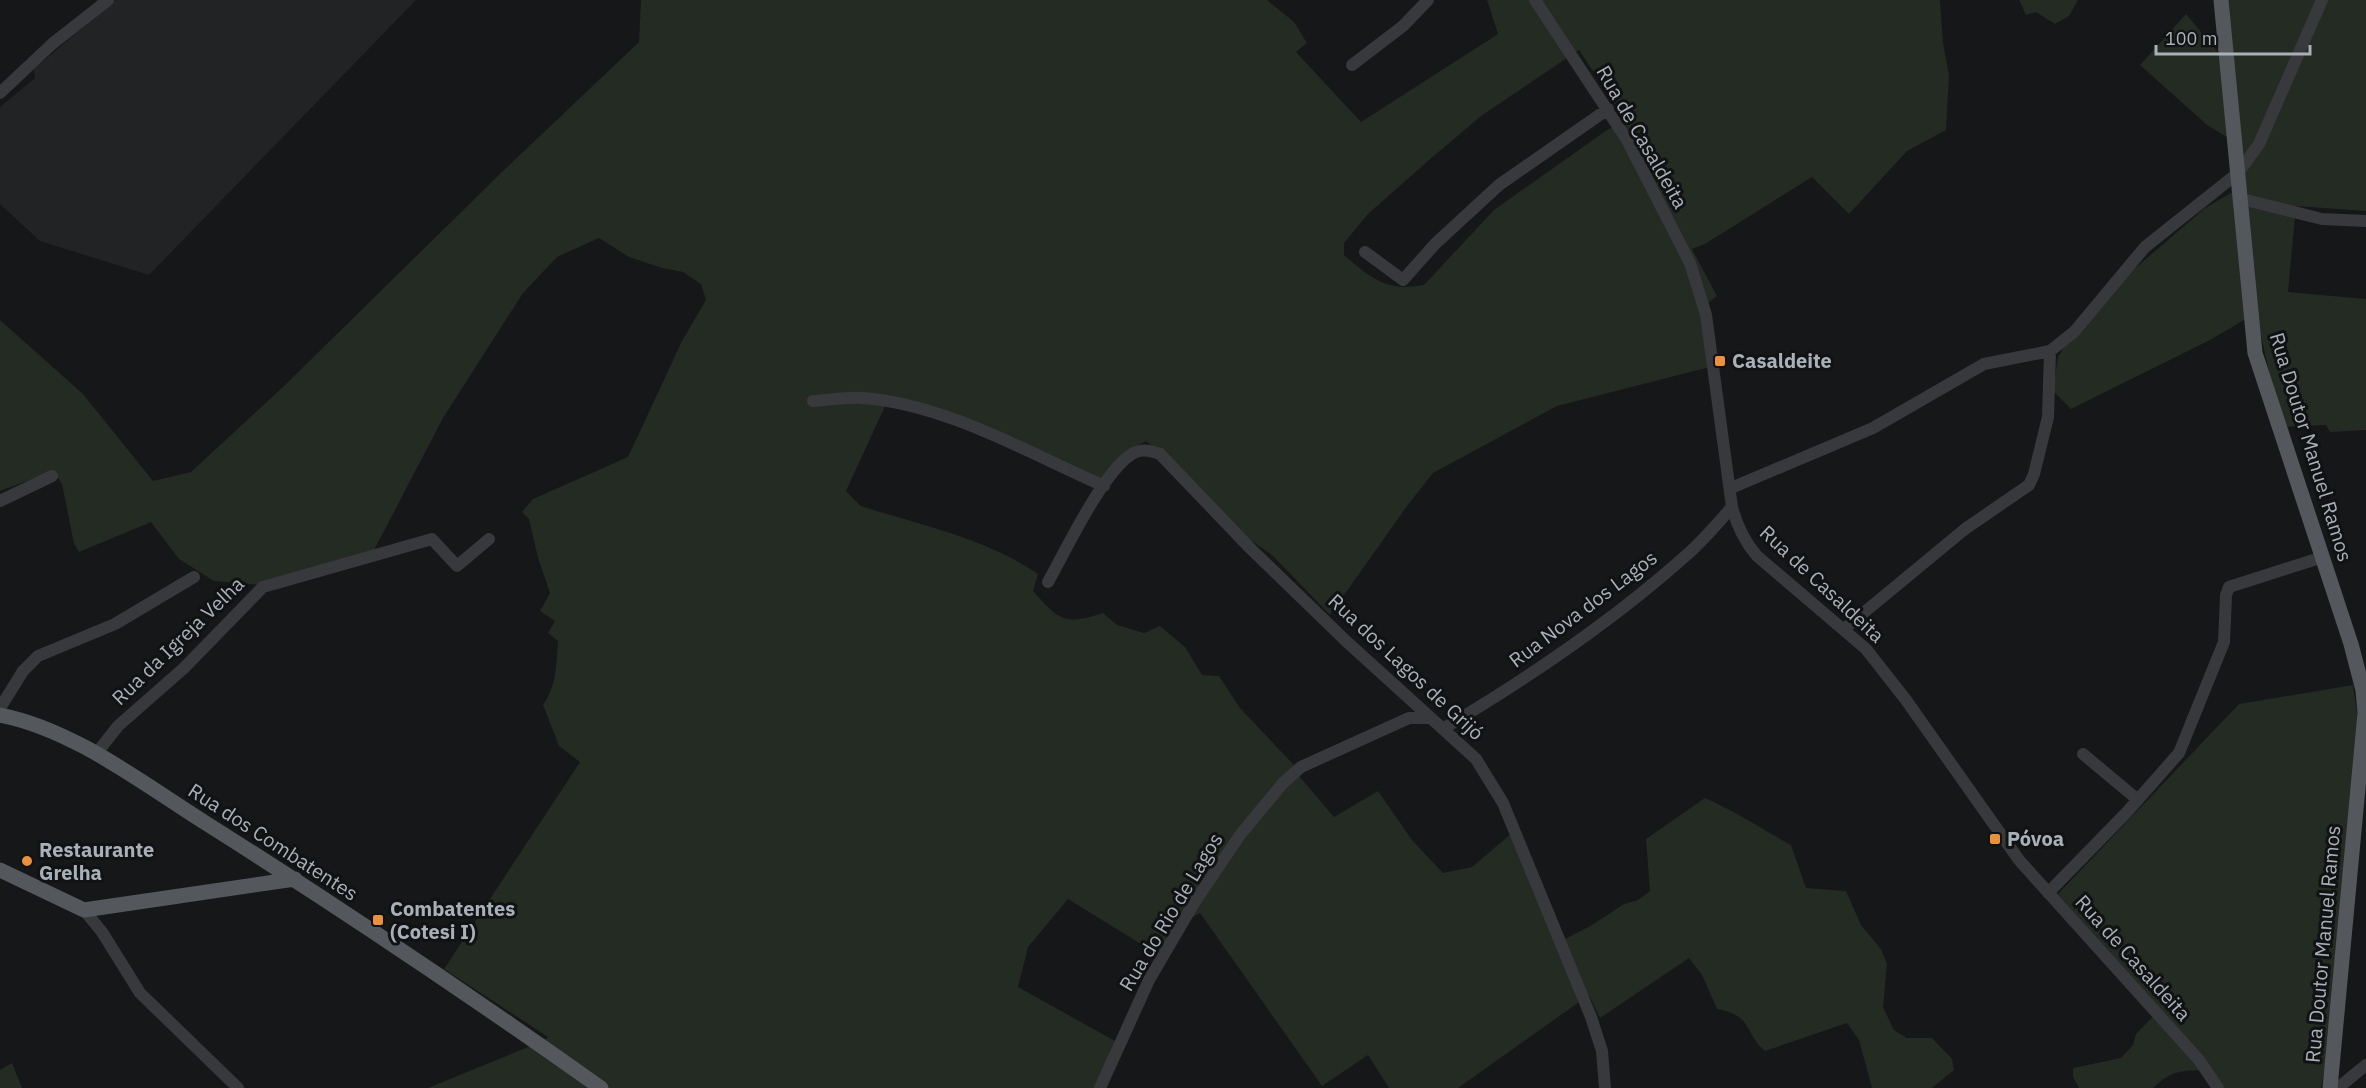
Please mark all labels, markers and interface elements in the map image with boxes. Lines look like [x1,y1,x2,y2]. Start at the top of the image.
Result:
scale bar [2156,18,2310,56]
text: 100 m [2165,27,2217,50]
street label: Rua de Casaldeita [1590,60,1695,214]
street label: Rua Doutor Manuel Ramos [2264,329,2359,565]
place label: Casaldeite [1732,347,1832,374]
marker: Casaldeite [1713,354,1727,368]
street label: Rua de Casaldeita [1754,519,1891,649]
street label: Rua Nova dos Lagos [1503,544,1662,673]
street label: Rua da Igreja Velha [106,570,250,711]
street label: Rua dos Lagos de Grijó [1323,587,1490,746]
street label: Rua dos Combatentes [183,777,363,907]
street label: Rua Doutor Manuel Ramos [2299,824,2346,1064]
place label: Póvoa [2007,825,2064,852]
street label: Rua do Rio de Lagos [1113,828,1229,996]
marker: Póvoa [1988,832,2002,846]
place label: Restaurante Grelha [39,836,154,886]
marker: Restaurante Grelha [20,854,34,868]
street label: Rua de Casaldeita [2069,889,2198,1027]
place label: Combatentes (Cotesi I) [390,895,515,945]
marker: Combatentes (Cotesi I) [371,913,385,927]

